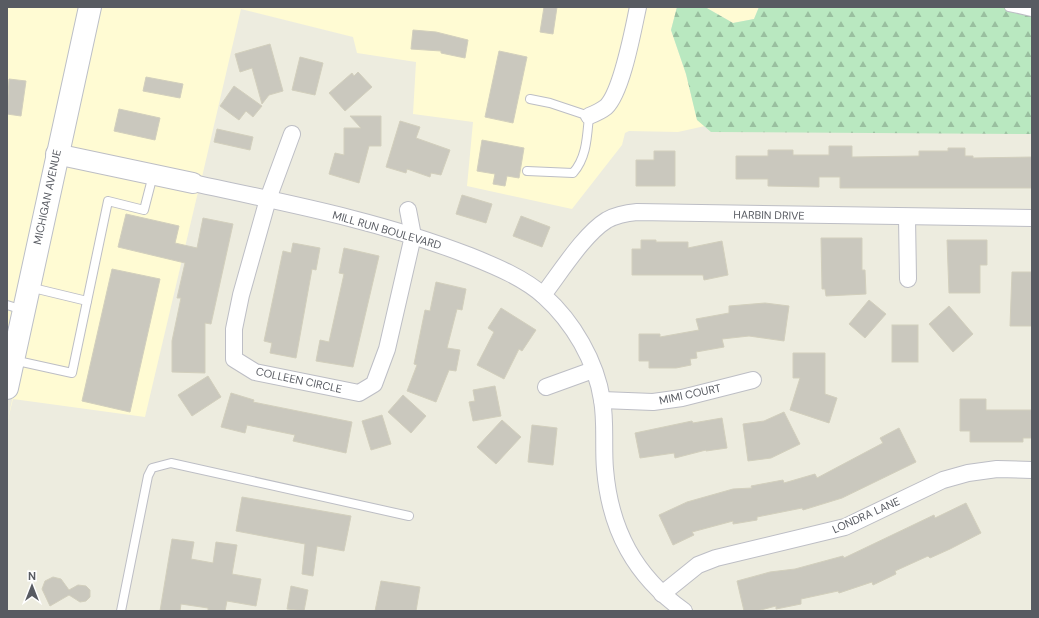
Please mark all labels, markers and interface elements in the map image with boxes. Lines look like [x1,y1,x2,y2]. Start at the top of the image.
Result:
street label: MICHIGAN AVENUE [30,148,64,246]
street label: HARBIN DRIVE [733,207,805,223]
street label: MILL RUN BOULEVARD [331,208,443,252]
street label: COLLEEN CIRCLE [255,364,343,396]
street label: MIMI COURT [658,381,722,407]
street label: LONDRA LANE [830,494,902,536]
north arrow [12,566,52,606]
text: N [28,569,36,583]

